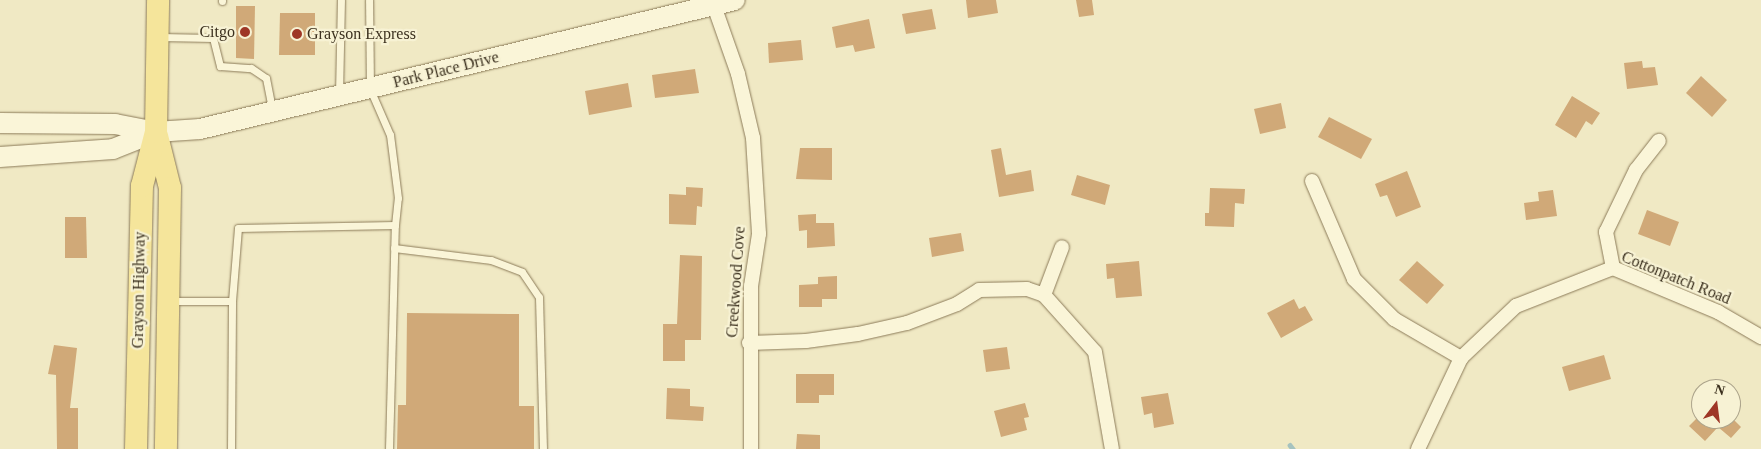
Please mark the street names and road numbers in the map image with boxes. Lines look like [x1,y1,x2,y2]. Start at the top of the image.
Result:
street label: Park Place Drive [391,48,501,92]
street label: Creekwood Cove [723,226,749,338]
street label: Grayson Highway [128,231,150,349]
street label: Cottonpatch Road [1619,247,1733,309]

